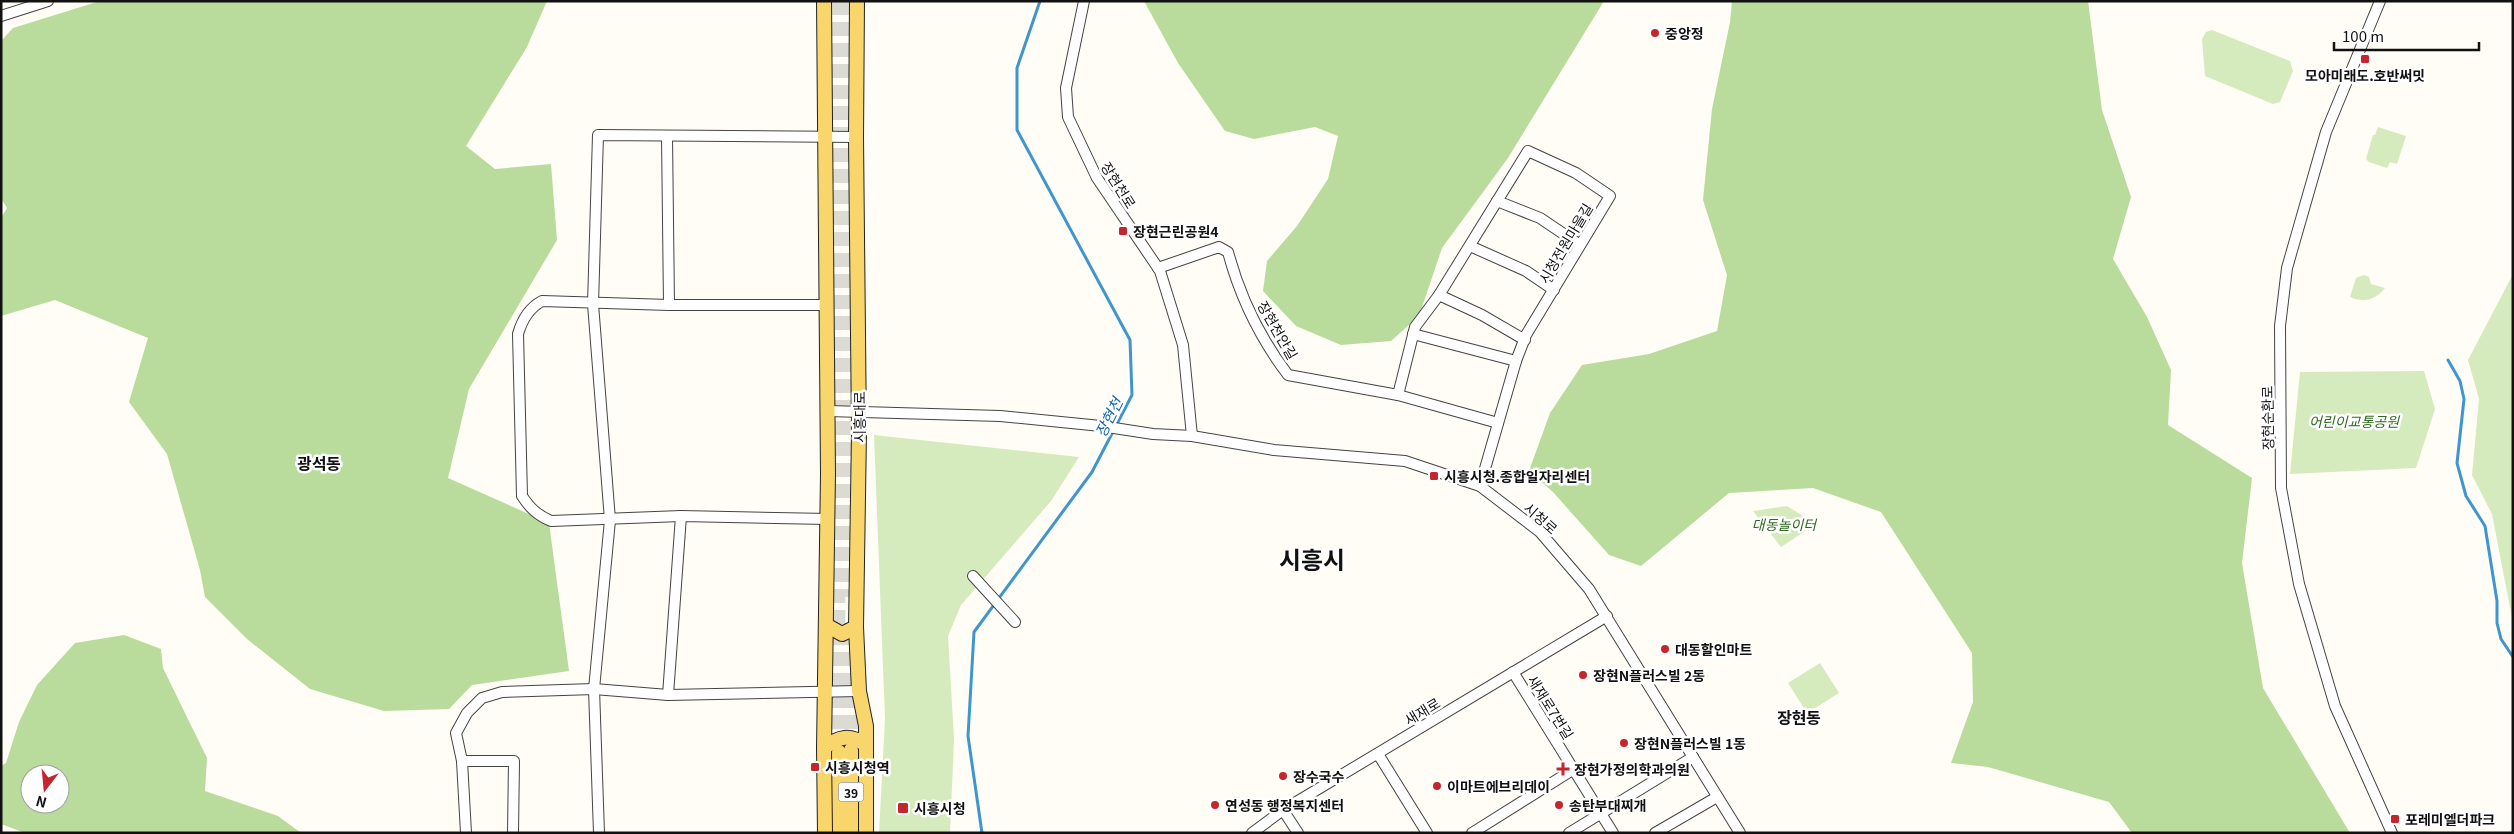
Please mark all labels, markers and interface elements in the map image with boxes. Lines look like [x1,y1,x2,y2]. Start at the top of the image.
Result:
scale bar [2334,20,2479,52]
place label: 중앙정 [1665,23,1704,43]
text: 100 m [2342,25,2384,46]
marker: 중앙정 [1649,27,1661,39]
marker: 모아미래도.호반써밋 [2359,53,2371,65]
place label: 모아미래도.호반써밋 [2305,65,2425,85]
street label: 장현천로 [1097,158,1141,212]
street label: 시청전원마을길 [1533,199,1597,287]
place label: 장현근린공원4 [1133,221,1219,241]
marker: 장현근린공원4 [1117,225,1129,237]
street label: 장현천안길 [1253,297,1303,363]
street label: 장현순환로 [2256,386,2278,450]
street label: 시흥대로 [849,391,869,443]
water label: 장현천 [1089,392,1128,440]
park label: 어린이교통공원 [2309,411,2400,431]
district label: 광석동 [297,451,341,475]
place label: 시흥시청.종합일자리센터 [1444,466,1590,486]
marker: 시흥시청.종합일자리센터 [1428,470,1440,482]
street label: 시청로 [1520,498,1562,538]
park label: 대동놀이터 [1752,514,1818,534]
district label: 시흥시 [1279,541,1345,576]
place label: 대동할인마트 [1675,639,1752,659]
marker: 대동할인마트 [1659,643,1671,655]
place label: 장현N플러스빌 2동 [1593,665,1705,685]
marker: 장현N플러스빌 2동 [1577,669,1589,681]
street label: 새재로7번길 [1523,671,1579,743]
street label: 새재로 [1400,692,1444,730]
district label: 장현동 [1777,705,1821,729]
place label: 장현N플러스빌 1동 [1634,733,1746,753]
marker: 장현N플러스빌 1동 [1618,737,1630,749]
place label: 시흥시청역 [825,757,889,777]
place label: 장현가정의학과의원 [1574,759,1690,779]
marker: 시흥시청역 [809,761,821,773]
marker: 장현가정의학과의원 [1556,762,1570,776]
north arrow [20,764,70,814]
place label: 장수국수 [1293,766,1345,786]
marker: 장수국수 [1277,770,1289,782]
place label: 이마트에브리데이 [1447,776,1550,796]
marker: 이마트에브리데이 [1431,780,1443,792]
road number: 39 [838,782,864,802]
text: N [33,791,49,814]
place label: 연성동 행정복지센터 [1225,795,1344,815]
place label: 송탄부대찌개 [1569,795,1646,815]
place label: 시흥시청 [914,798,966,818]
marker: 연성동 행정복지센터 [1209,799,1221,811]
marker: 송탄부대찌개 [1553,799,1565,811]
marker: 시흥시청 [896,801,910,815]
place label: 포레미엘더파크 [2405,809,2495,829]
marker: 포레미엘더파크 [2389,813,2401,825]

